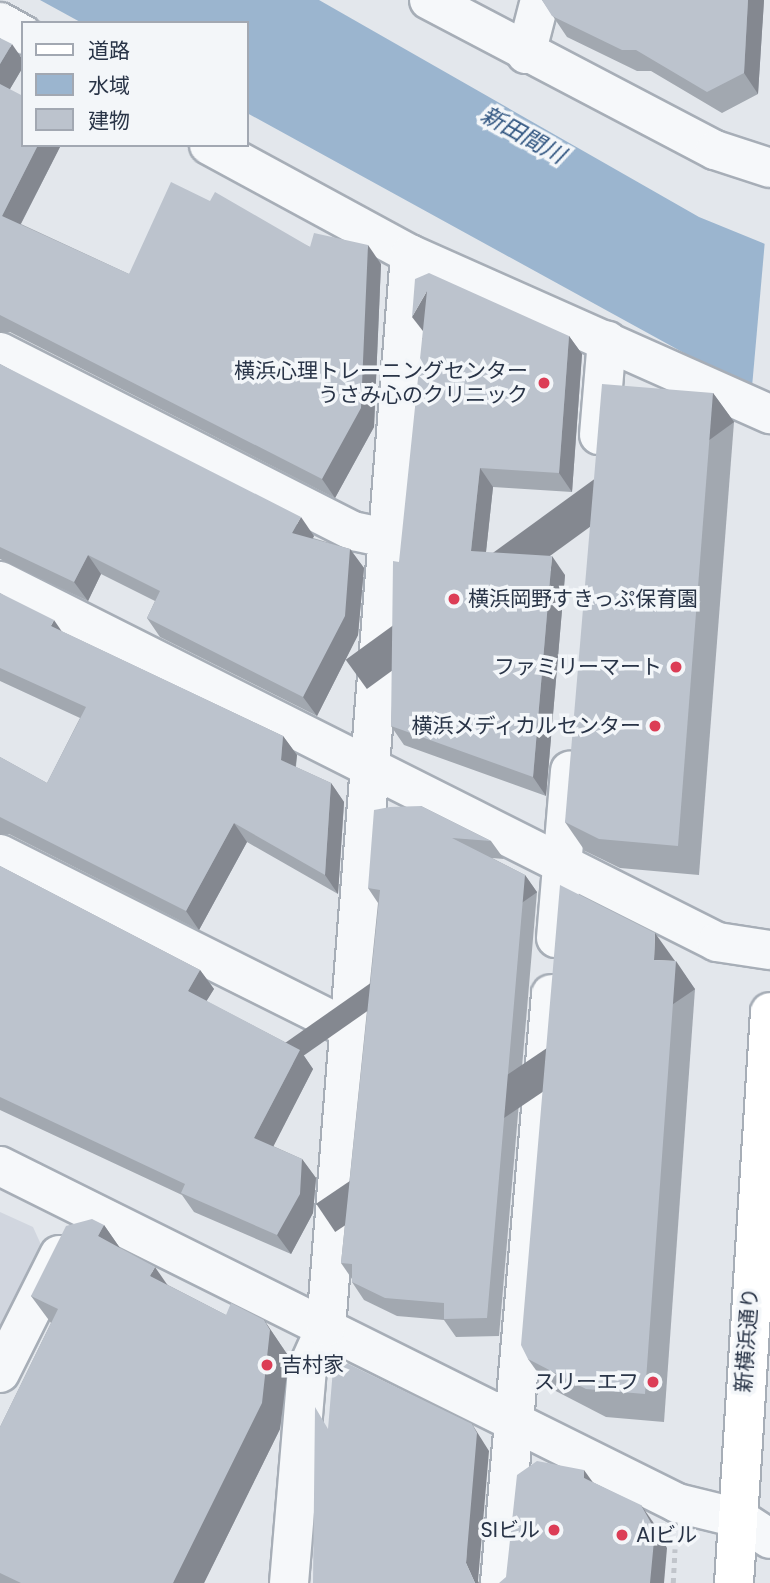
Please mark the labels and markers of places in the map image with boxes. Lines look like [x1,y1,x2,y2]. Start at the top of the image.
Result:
place label: 横浜心理トレーニングセンター うさみ心のクリニック [234,358,528,408]
marker: 横浜心理トレーニングセンター うさみ心のクリニック [534,373,554,393]
place label: 横浜岡野すきっぷ保育園 [468,586,699,612]
marker: 横浜岡野すきっぷ保育園 [446,591,462,607]
place label: ファミリーマート [494,654,662,680]
marker: ファミリーマート [668,659,684,675]
place label: 横浜メディカルセンター [410,713,641,739]
marker: 横浜メディカルセンター [647,718,663,734]
place label: 吉村家 [281,1352,344,1378]
marker: 吉村家 [259,1357,275,1373]
place label: スリーエフ [534,1369,639,1395]
marker: スリーエフ [645,1374,661,1390]
place label: SIビル [481,1517,540,1543]
marker: SIビル [546,1522,562,1538]
place label: AIビル [636,1522,697,1548]
marker: AIビル [614,1527,630,1543]

